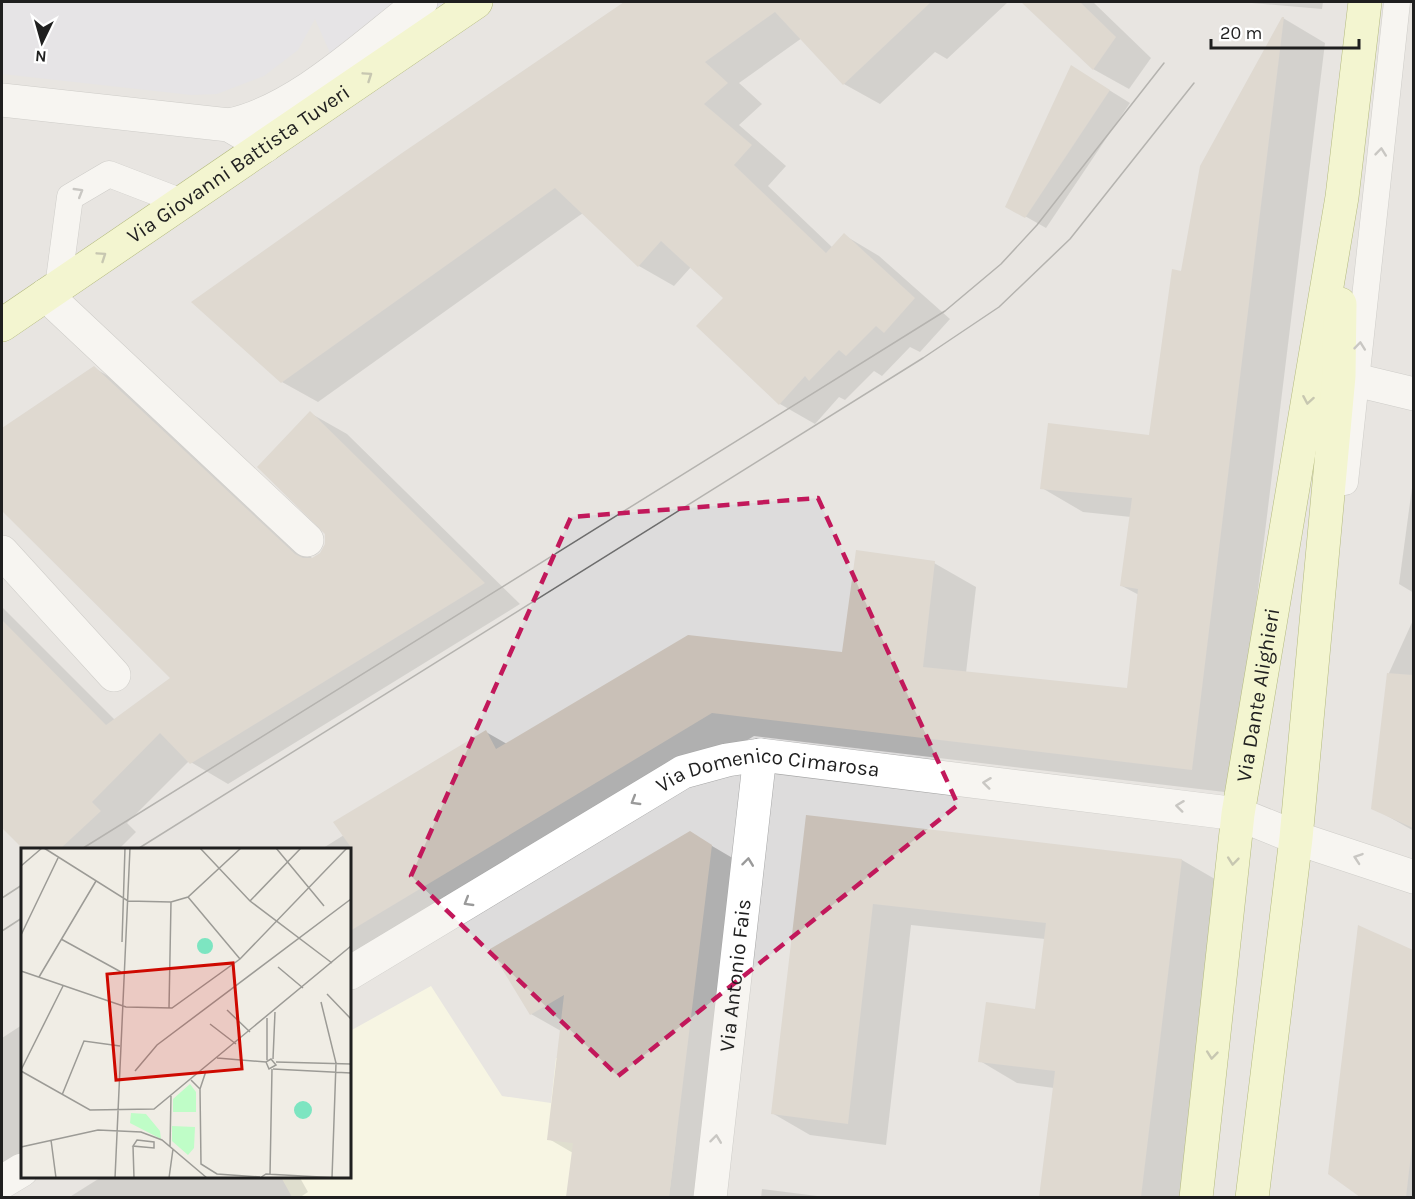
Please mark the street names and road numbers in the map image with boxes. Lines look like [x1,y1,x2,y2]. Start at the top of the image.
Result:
street label: Via Giovanni Battista Tuveri [123,80,354,248]
street label: Via Dante Alighieri [1232,606,1285,784]
street label: Via Domenico Cimarosa [652,743,881,797]
street label: Via Antonio Fais [715,898,756,1053]

